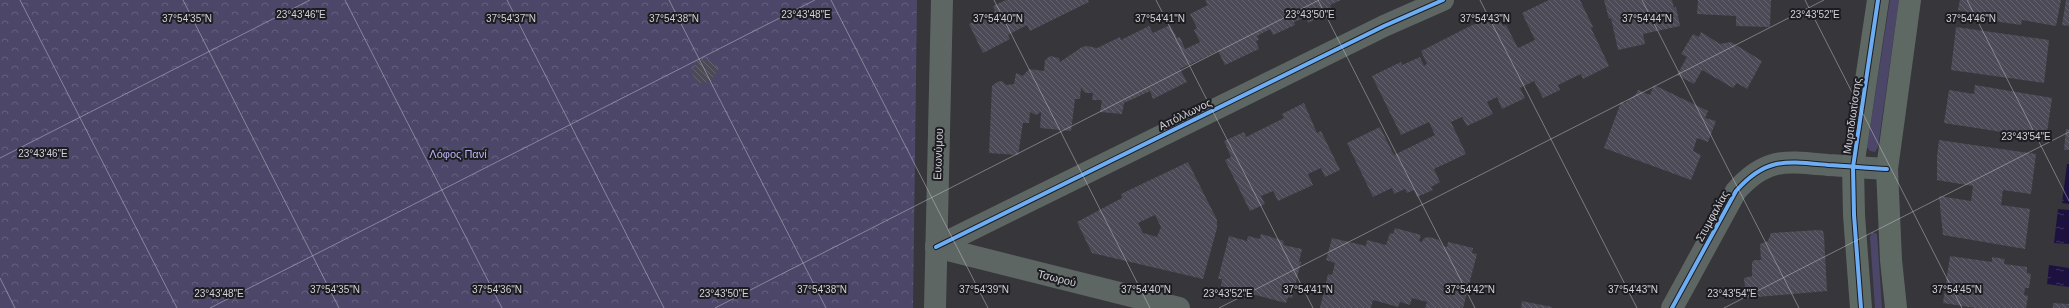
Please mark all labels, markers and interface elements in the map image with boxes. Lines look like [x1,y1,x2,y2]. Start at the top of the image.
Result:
text: 23°43'46"E [276,9,326,20]
text: 23°43'48"E [781,9,831,20]
text: 23°43'50"E [1285,9,1335,20]
text: 23°43'52"E [1790,9,1840,20]
text: 37°54'35"N [162,13,212,24]
text: 37°54'37"N [486,13,536,24]
text: 37°54'38"N [649,13,699,24]
text: 37°54'40"N [973,13,1023,24]
text: 37°54'41"N [1135,13,1185,24]
text: 37°54'43"N [1460,13,1510,24]
text: 37°54'44"N [1622,13,1672,24]
text: 37°54'46"N [1946,13,1996,24]
street label: Μυρτιδιωτίσσης [1841,77,1863,155]
street label: Απόλλωνος [1157,96,1213,132]
street label: Ευωνύμου [931,128,945,180]
text: 23°43'54"E [2001,131,2051,142]
text: 23°43'46"E [18,148,68,159]
park label: Λόφος Πανί [429,148,487,160]
street label: Στυμφαλίας [1693,189,1731,243]
street label: Τσωρού [1036,267,1078,289]
text: 37°54'35"N [310,284,360,295]
text: 37°54'36"N [472,284,522,295]
text: 37°54'38"N [797,284,847,295]
text: 37°54'39"N [959,284,1009,295]
text: 37°54'40"N [1121,284,1171,295]
text: 37°54'41"N [1283,284,1333,295]
text: 37°54'42"N [1445,284,1495,295]
text: 37°54'43"N [1608,284,1658,295]
text: 37°54'45"N [1932,284,1982,295]
text: 23°43'48"E [194,288,244,299]
text: 23°43'50"E [699,288,749,299]
text: 23°43'52"E [1203,288,1253,299]
text: 23°43'54"E [1707,288,1757,299]

